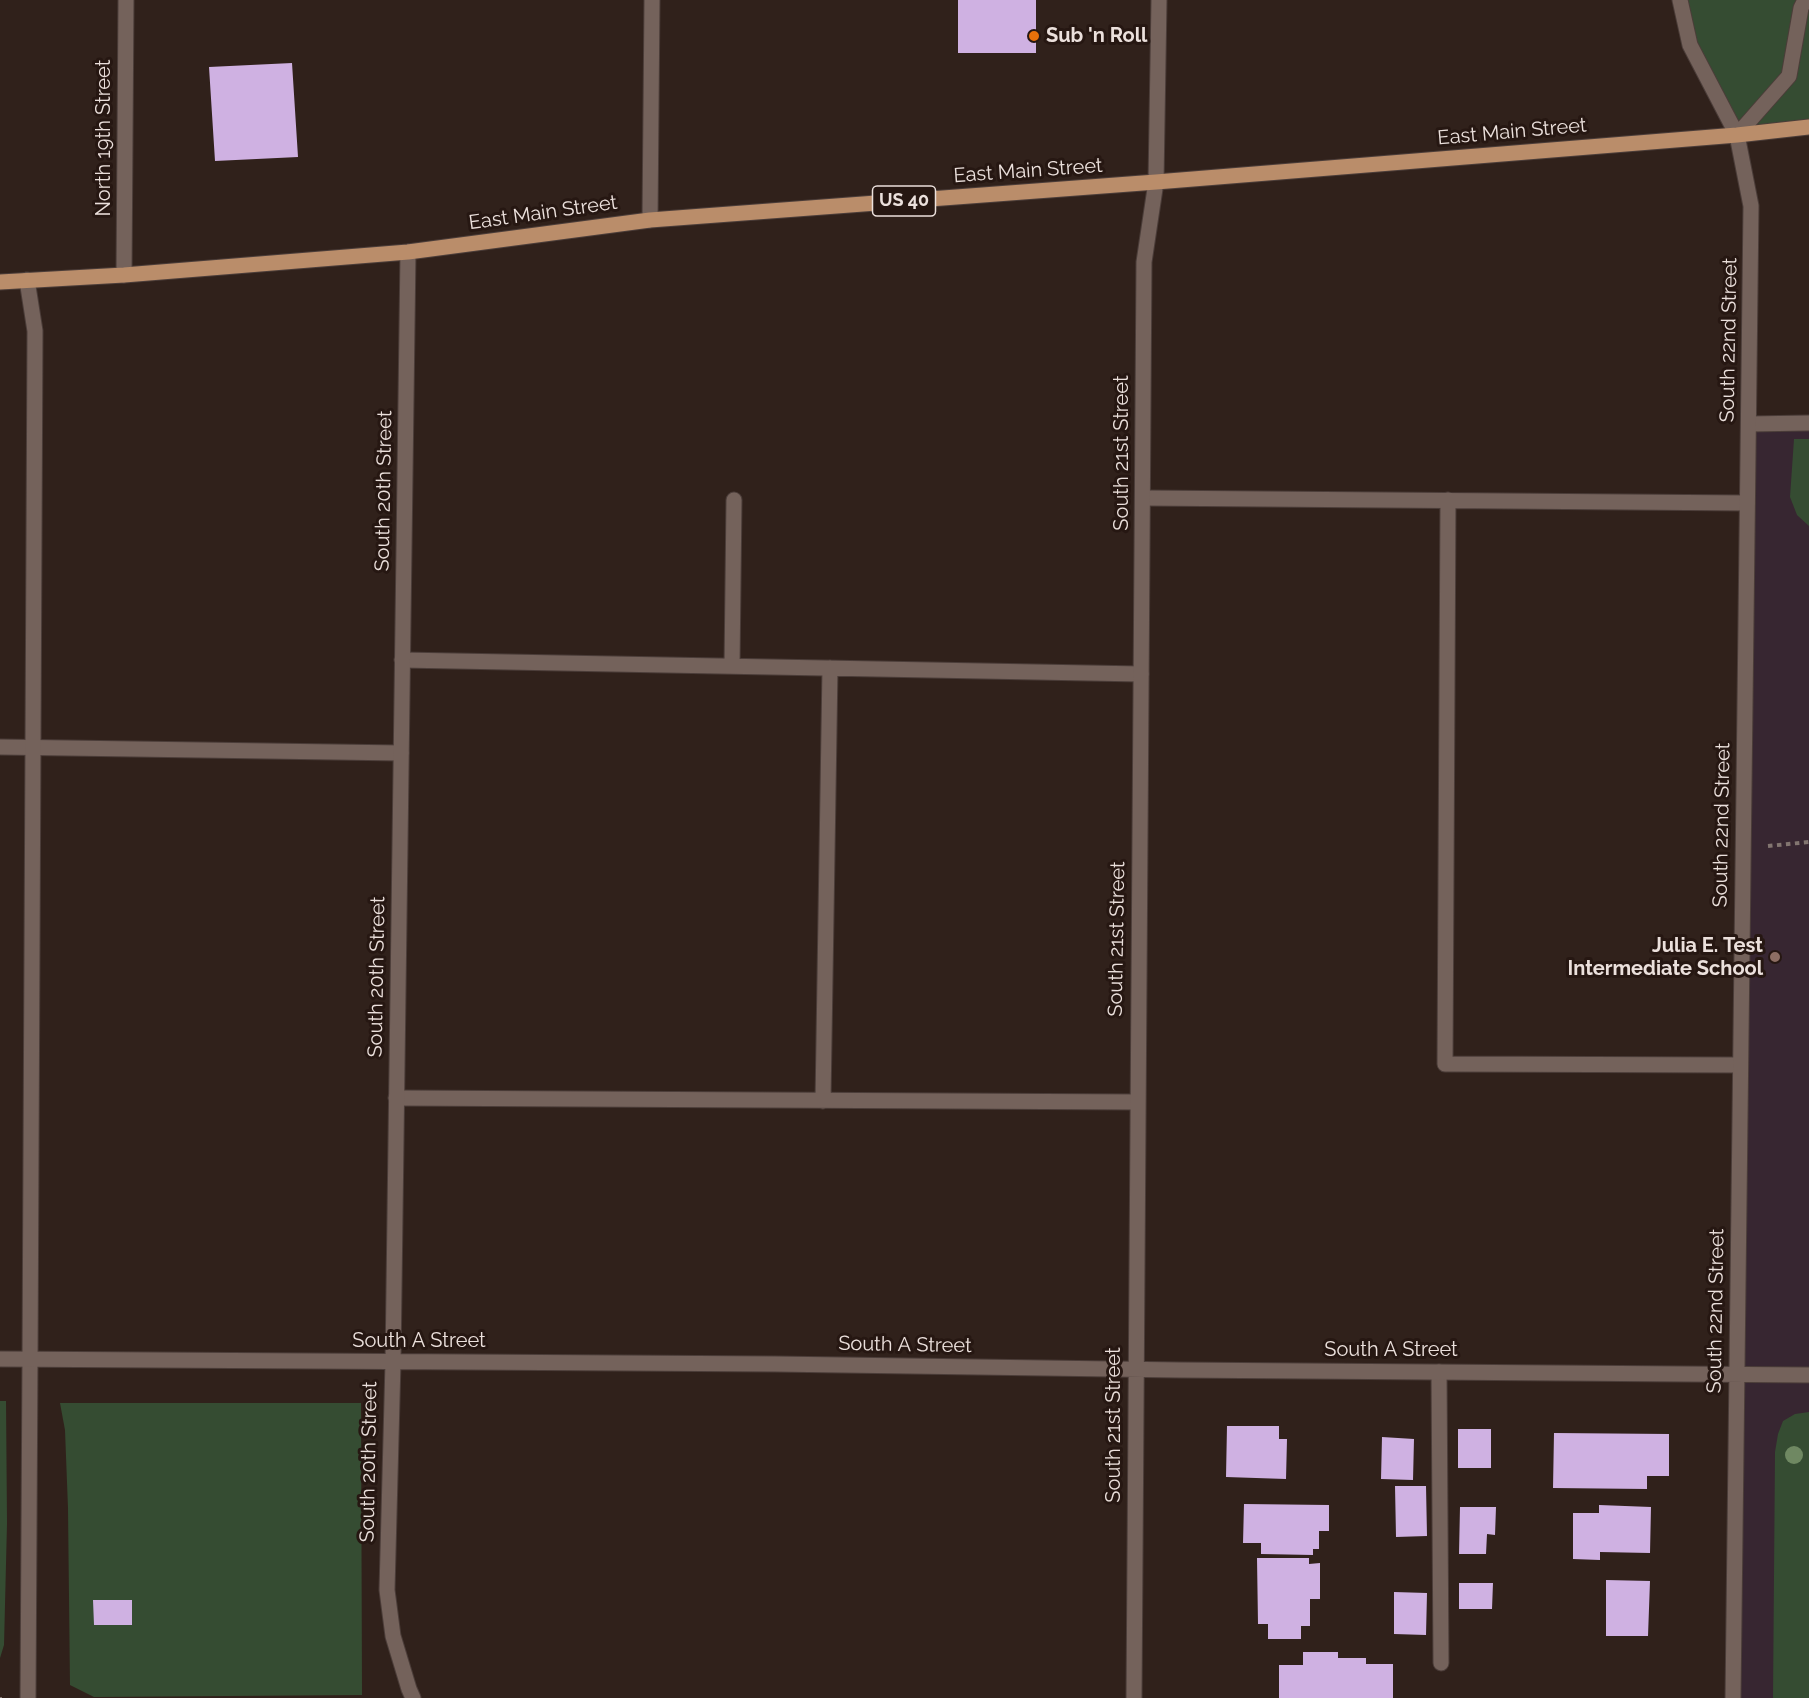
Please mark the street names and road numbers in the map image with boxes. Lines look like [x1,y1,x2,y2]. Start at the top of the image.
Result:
street label: North 19th Street [92,60,116,216]
street label: East Main Street [1437,114,1587,150]
street label: East Main Street [953,154,1103,188]
road number: US 40 [872,186,936,216]
street label: East Main Street [467,191,619,235]
street label: South 22nd Street [1716,257,1742,423]
street label: South 21st Street [1110,375,1134,531]
street label: South 20th Street [371,410,397,572]
street label: South 22nd Street [1709,742,1735,908]
street label: South 21st Street [1104,861,1130,1017]
street label: South 20th Street [364,896,390,1058]
street label: South 22nd Street [1703,1228,1729,1394]
street label: South A Street [352,1329,486,1353]
street label: South A Street [838,1332,972,1358]
street label: South A Street [1324,1338,1458,1362]
street label: South 21st Street [1102,1347,1126,1503]
street label: South 20th Street [356,1381,382,1543]

